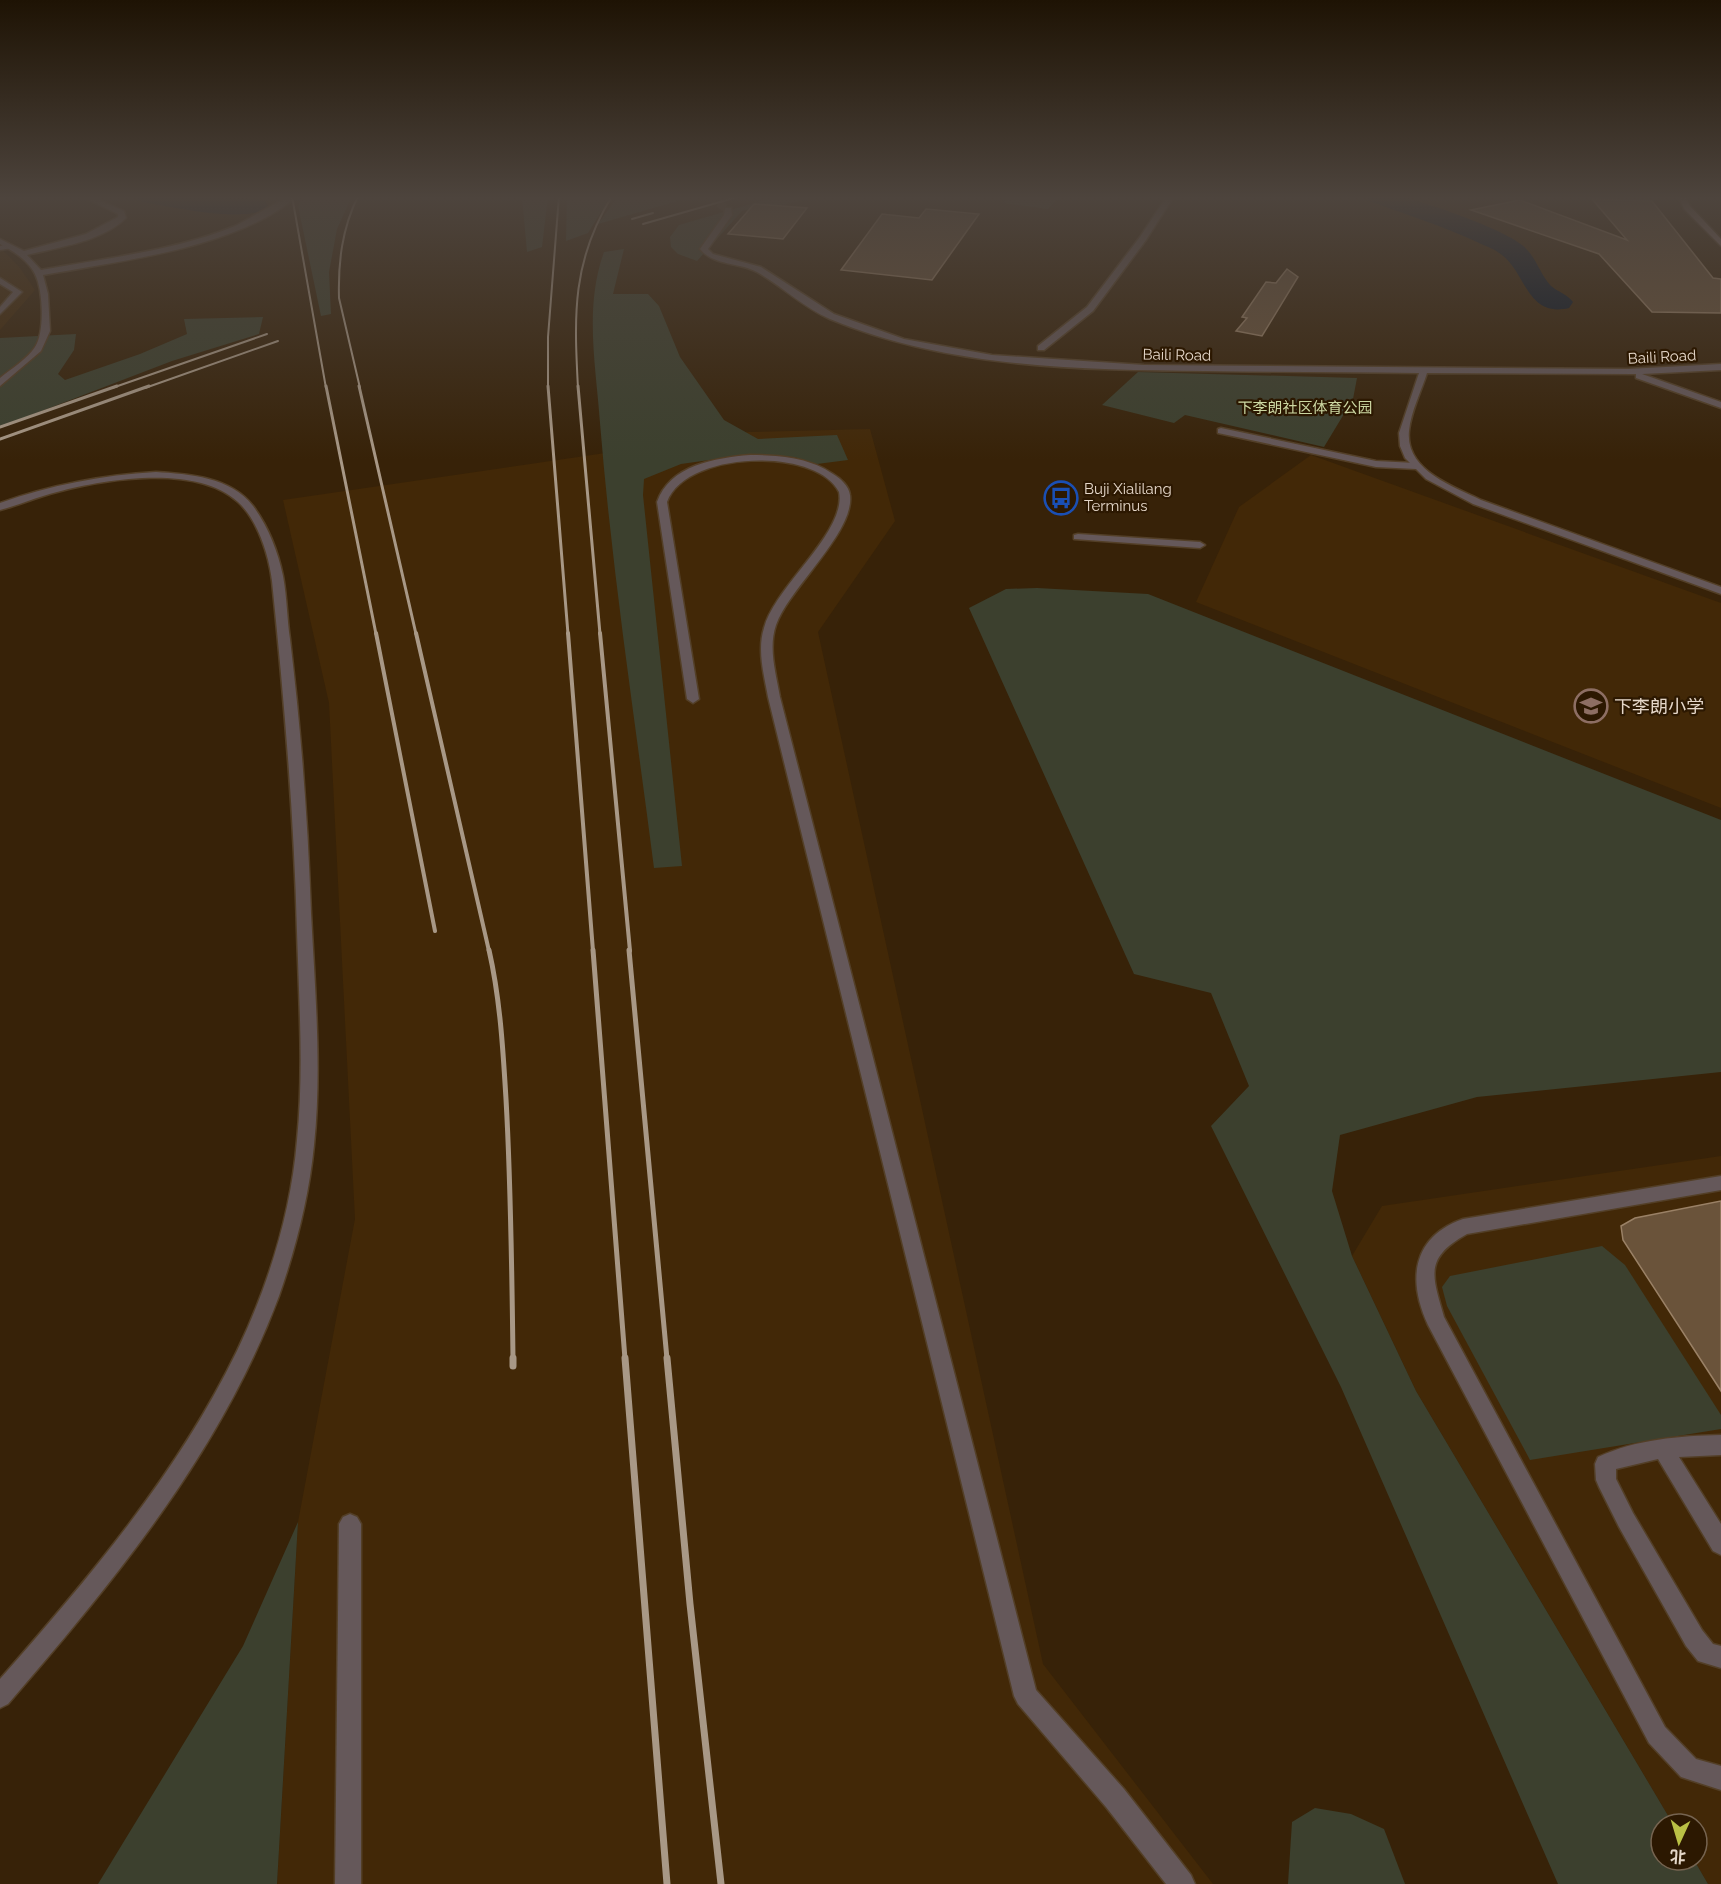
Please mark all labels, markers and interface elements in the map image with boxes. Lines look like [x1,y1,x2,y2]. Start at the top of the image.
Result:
street label: Baili Road [1143,345,1211,365]
street label: Baili Road [1627,346,1697,368]
park label: 下李朗社区体育公园 [1237,399,1373,417]
bus stop icon: Buji Xialilang Terminus [1043,480,1079,516]
place label: Buji Xialilang Terminus [1084,480,1172,515]
school or university icon: 下李朗小学 [1573,688,1609,724]
place label: 下李朗小学 [1614,696,1704,717]
north arrow [1649,1812,1709,1872]
text: 北 [1669,1846,1687,1867]

